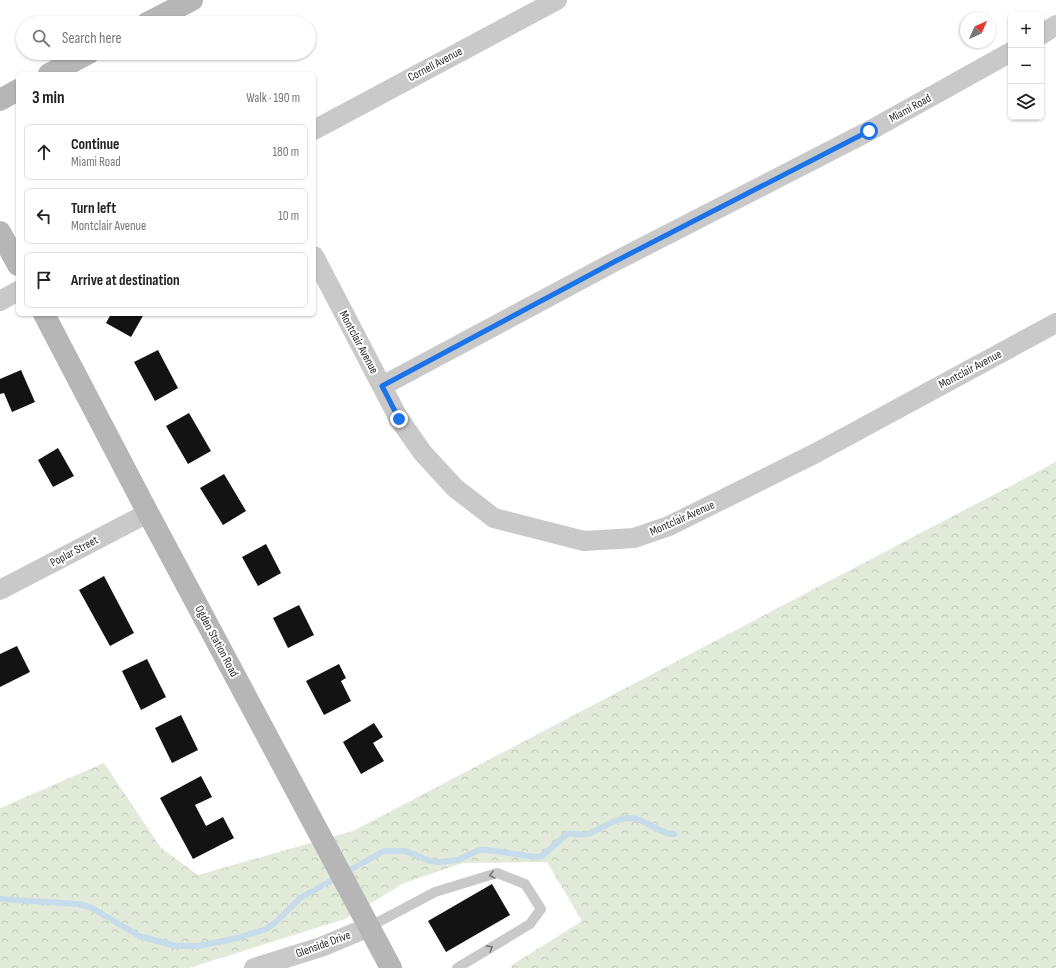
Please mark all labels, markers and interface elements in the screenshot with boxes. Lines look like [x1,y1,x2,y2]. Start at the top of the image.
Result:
north arrow [960,12,996,48]
map controls [1008,12,1044,120]
button: + [1008,12,1044,48]
search box [16,16,316,60]
icon: search [30,27,52,49]
text: Search here [62,29,122,48]
street label: Cornell Avenue [405,44,465,85]
button: − [1008,48,1044,84]
button: layers [1008,84,1044,120]
text: 3 min [32,88,65,108]
text: Walk · 190 m [246,90,300,106]
street label: Miami Road [887,91,934,126]
route start [860,122,878,140]
text: Continue [71,135,120,154]
icon: ahead [33,141,55,163]
text: 180 m [273,144,299,160]
text: Miami Road [71,154,121,170]
text: Turn left [71,199,116,218]
icon: left [33,205,55,227]
text: 10 m [278,208,299,224]
text: Montclair Avenue [71,218,146,234]
icon: arrive [33,269,55,291]
text: Arrive at destination [71,271,180,290]
street label: Montclair Avenue [336,308,382,377]
street label: Montclair Avenue [936,346,1005,392]
route end [390,410,408,428]
street label: Montclair Avenue [647,497,717,539]
street label: Poplar Street [48,532,101,570]
street label: Ogden Station Road [191,603,242,680]
one-way arrow [488,871,495,879]
street label: Glenside Drive [294,928,353,961]
one-way arrow [486,945,493,953]

